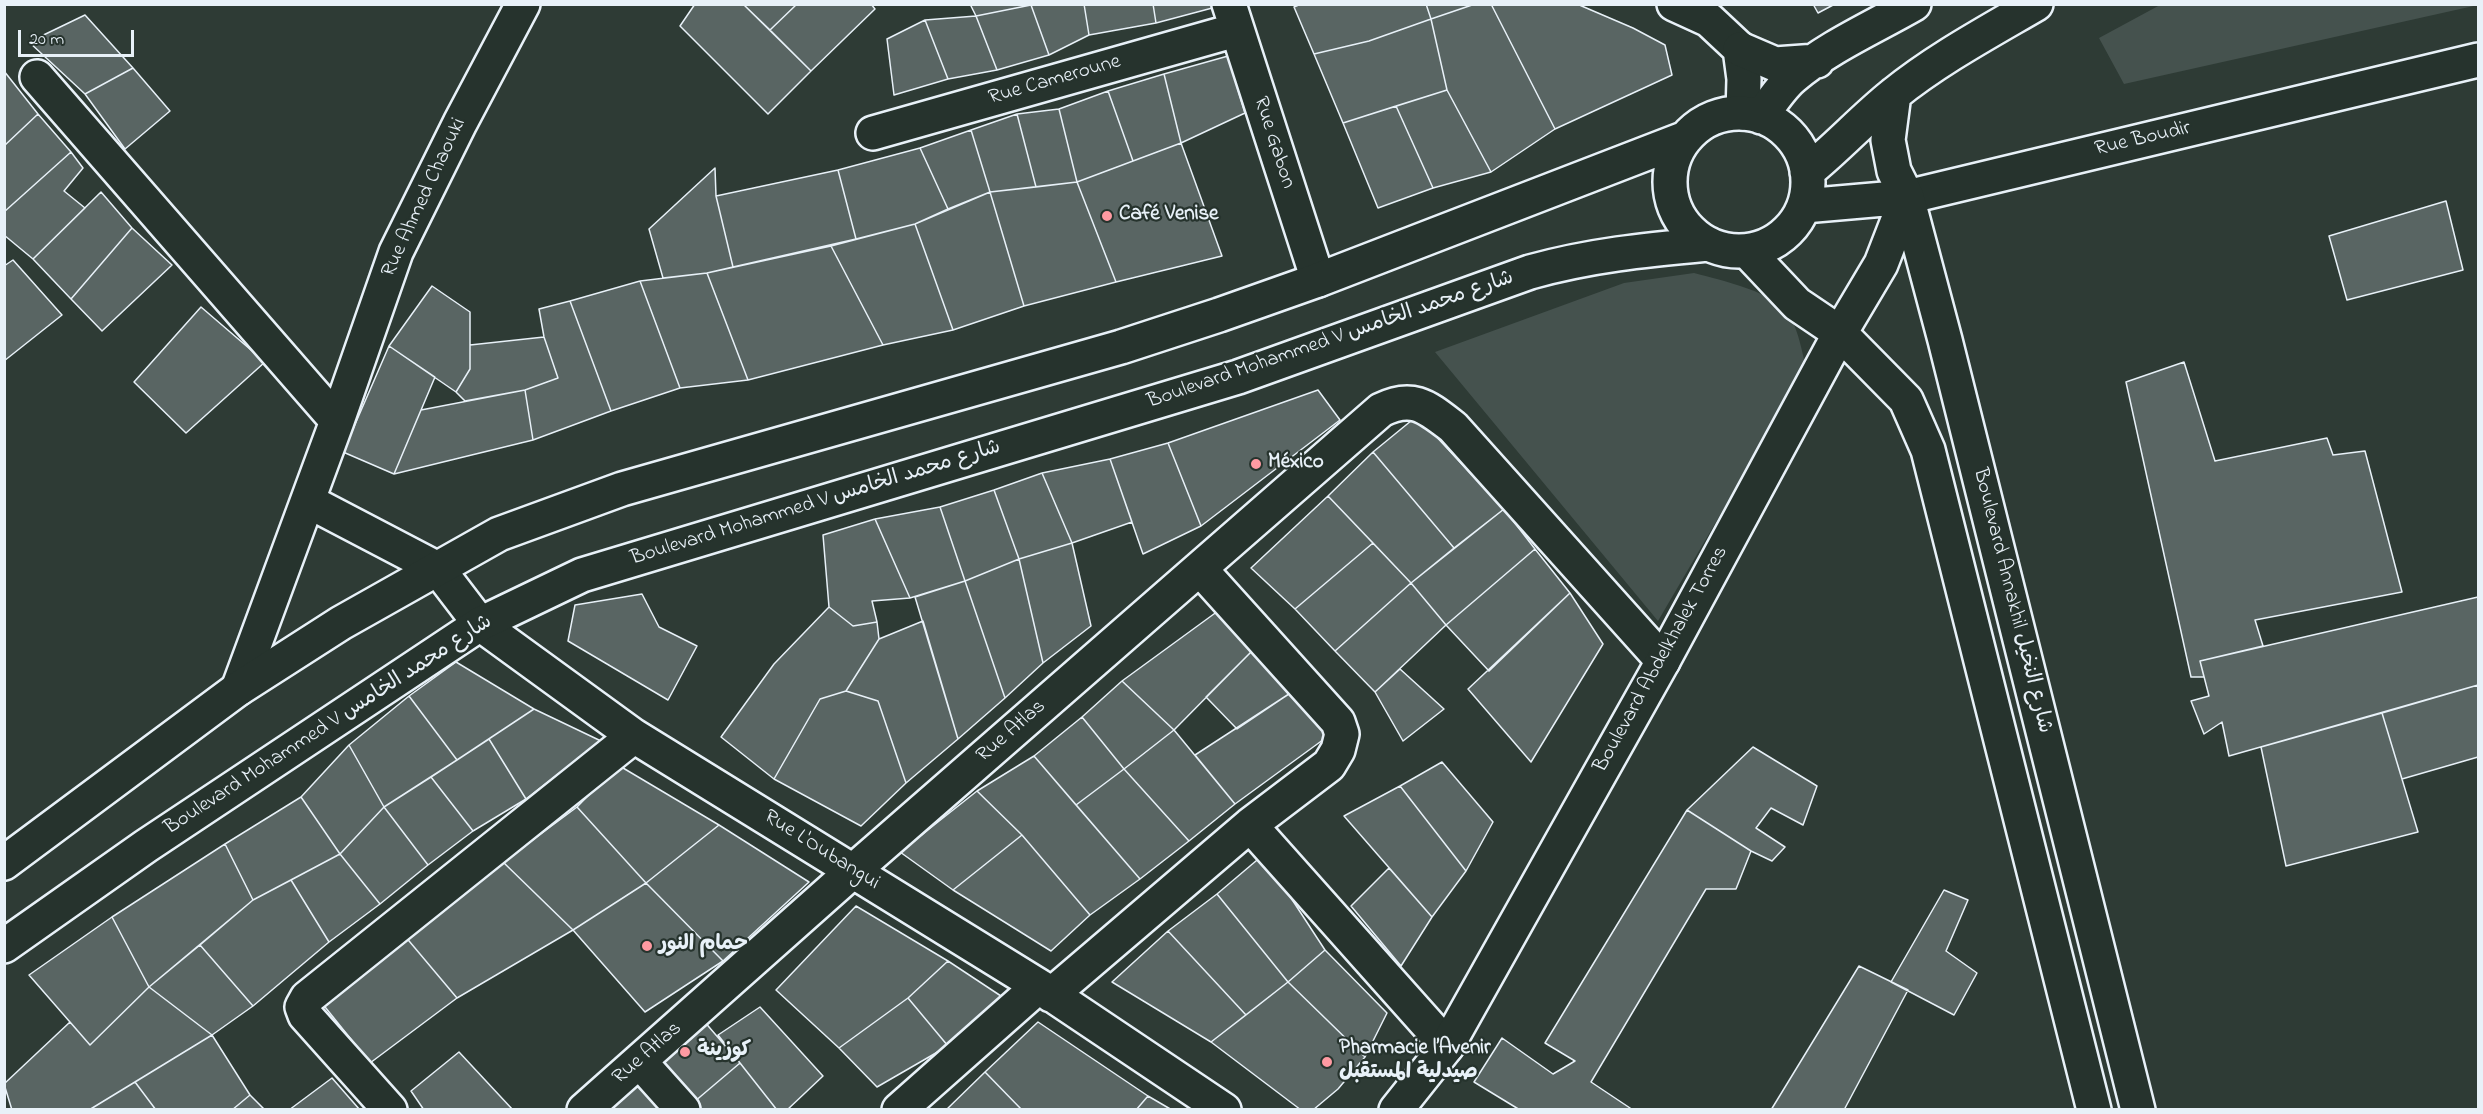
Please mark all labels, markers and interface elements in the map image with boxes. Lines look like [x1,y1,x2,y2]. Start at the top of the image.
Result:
scale bar [21,18,136,56]
text: 20 m [29,27,64,53]
street label: Rue Cameroune [986,50,1124,112]
street label: Rue Gabon [1246,94,1300,192]
street label: Rue Ahmed Chaouki [377,114,473,282]
street label: Rue Boudir [2093,117,2193,163]
place label: Café Venise [1119,203,1219,229]
marker: Café Venise [1100,209,1114,223]
street label: Boulevard Mohammed V شارع محمد الخامس [1145,266,1517,416]
street label: Boulevard Mohammed V شارع محمد الخامس [628,436,1004,572]
place label: México [1268,451,1324,477]
marker: México [1249,457,1263,471]
street label: Boulevard Annakhil شارع النخيل [1966,466,2056,736]
street label: Boulevard Abdelkhalek Torres [1589,542,1735,778]
street label: Boulevard Mohammed V شارع محمد الخامس [160,610,498,842]
street label: Rue Atlas [972,695,1052,769]
street label: Rue L'Oubangui [758,805,884,897]
place label: حمام النور [659,933,747,959]
marker: حمام النور [640,939,654,953]
street label: Rue Atlas [608,1017,688,1091]
place label: Pharmacie l’Avenir صيدلية المستقبل [1339,1037,1491,1087]
place label: كوزينة [697,1039,751,1065]
marker: كوزينة [678,1045,692,1059]
marker: Pharmacie l’Avenir صيدلية المستقبل [1320,1055,1334,1069]

